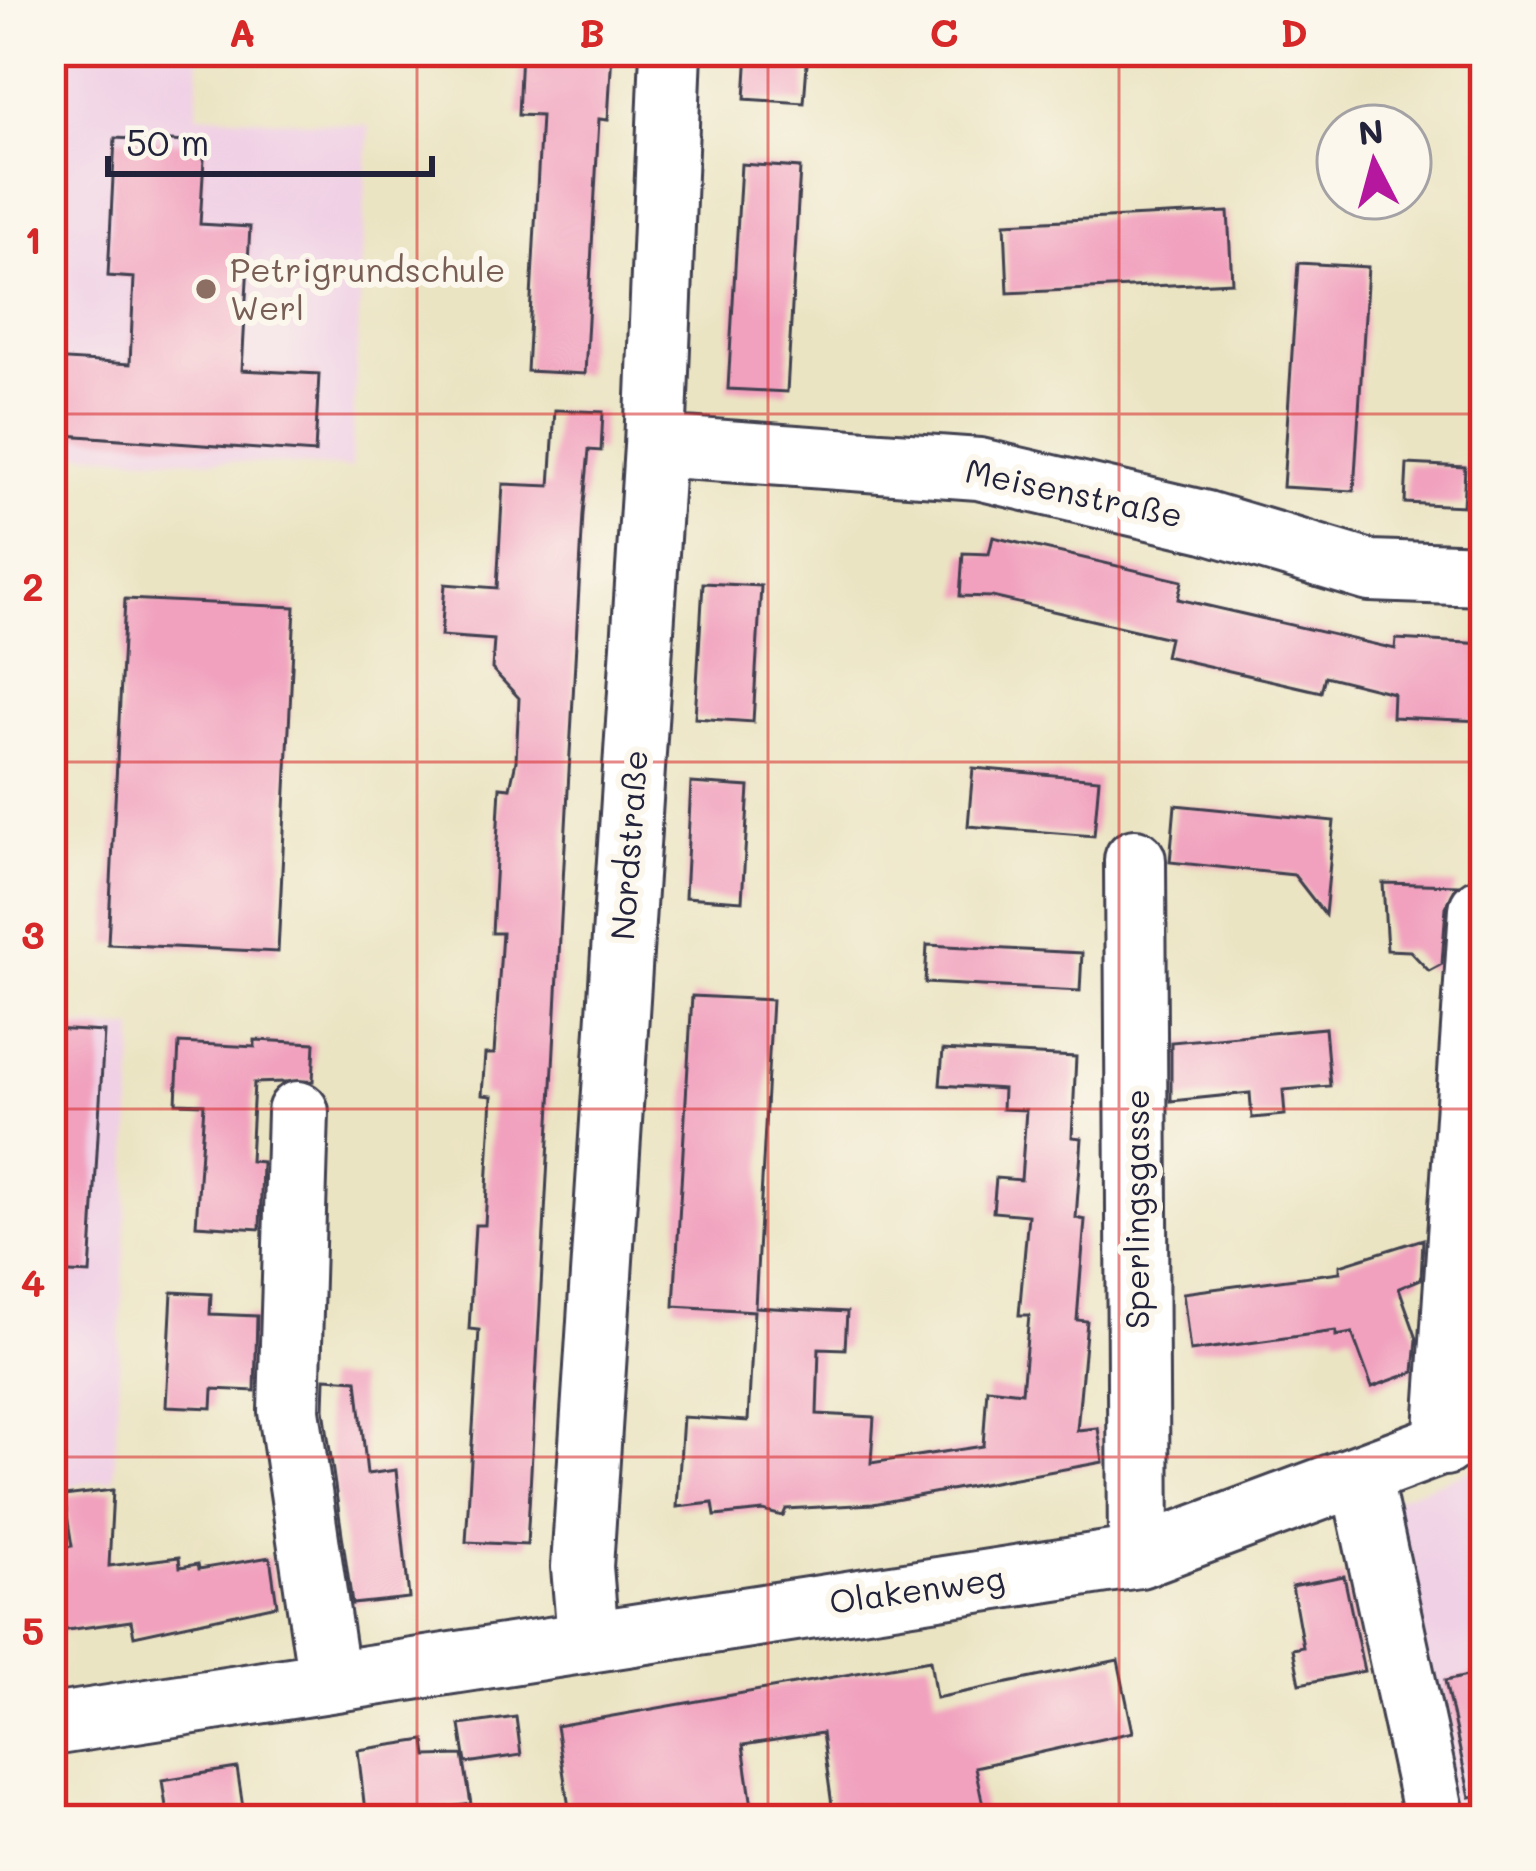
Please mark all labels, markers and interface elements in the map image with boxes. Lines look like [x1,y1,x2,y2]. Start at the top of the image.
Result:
text: A [228,6,256,57]
text: B [579,6,605,57]
text: C [930,6,958,57]
text: D [1280,6,1308,57]
scale bar [108,102,432,176]
north arrow [1314,102,1434,222]
text: N [1356,108,1385,153]
text: 50 m [126,118,209,165]
text: 1 [24,213,42,264]
place label: Petrigrundschule Werl [230,247,506,328]
marker: Petrigrundschule Werl [193,276,219,302]
street label: Meisenstraße [962,448,1187,535]
text: 2 [22,560,44,611]
street label: Nordstraße [599,748,656,941]
text: 3 [21,908,45,959]
street label: Sperlingsgasse [1114,1089,1157,1329]
text: 4 [21,1256,45,1307]
street label: Olakenweg [826,1555,1007,1622]
text: 5 [22,1604,44,1655]

